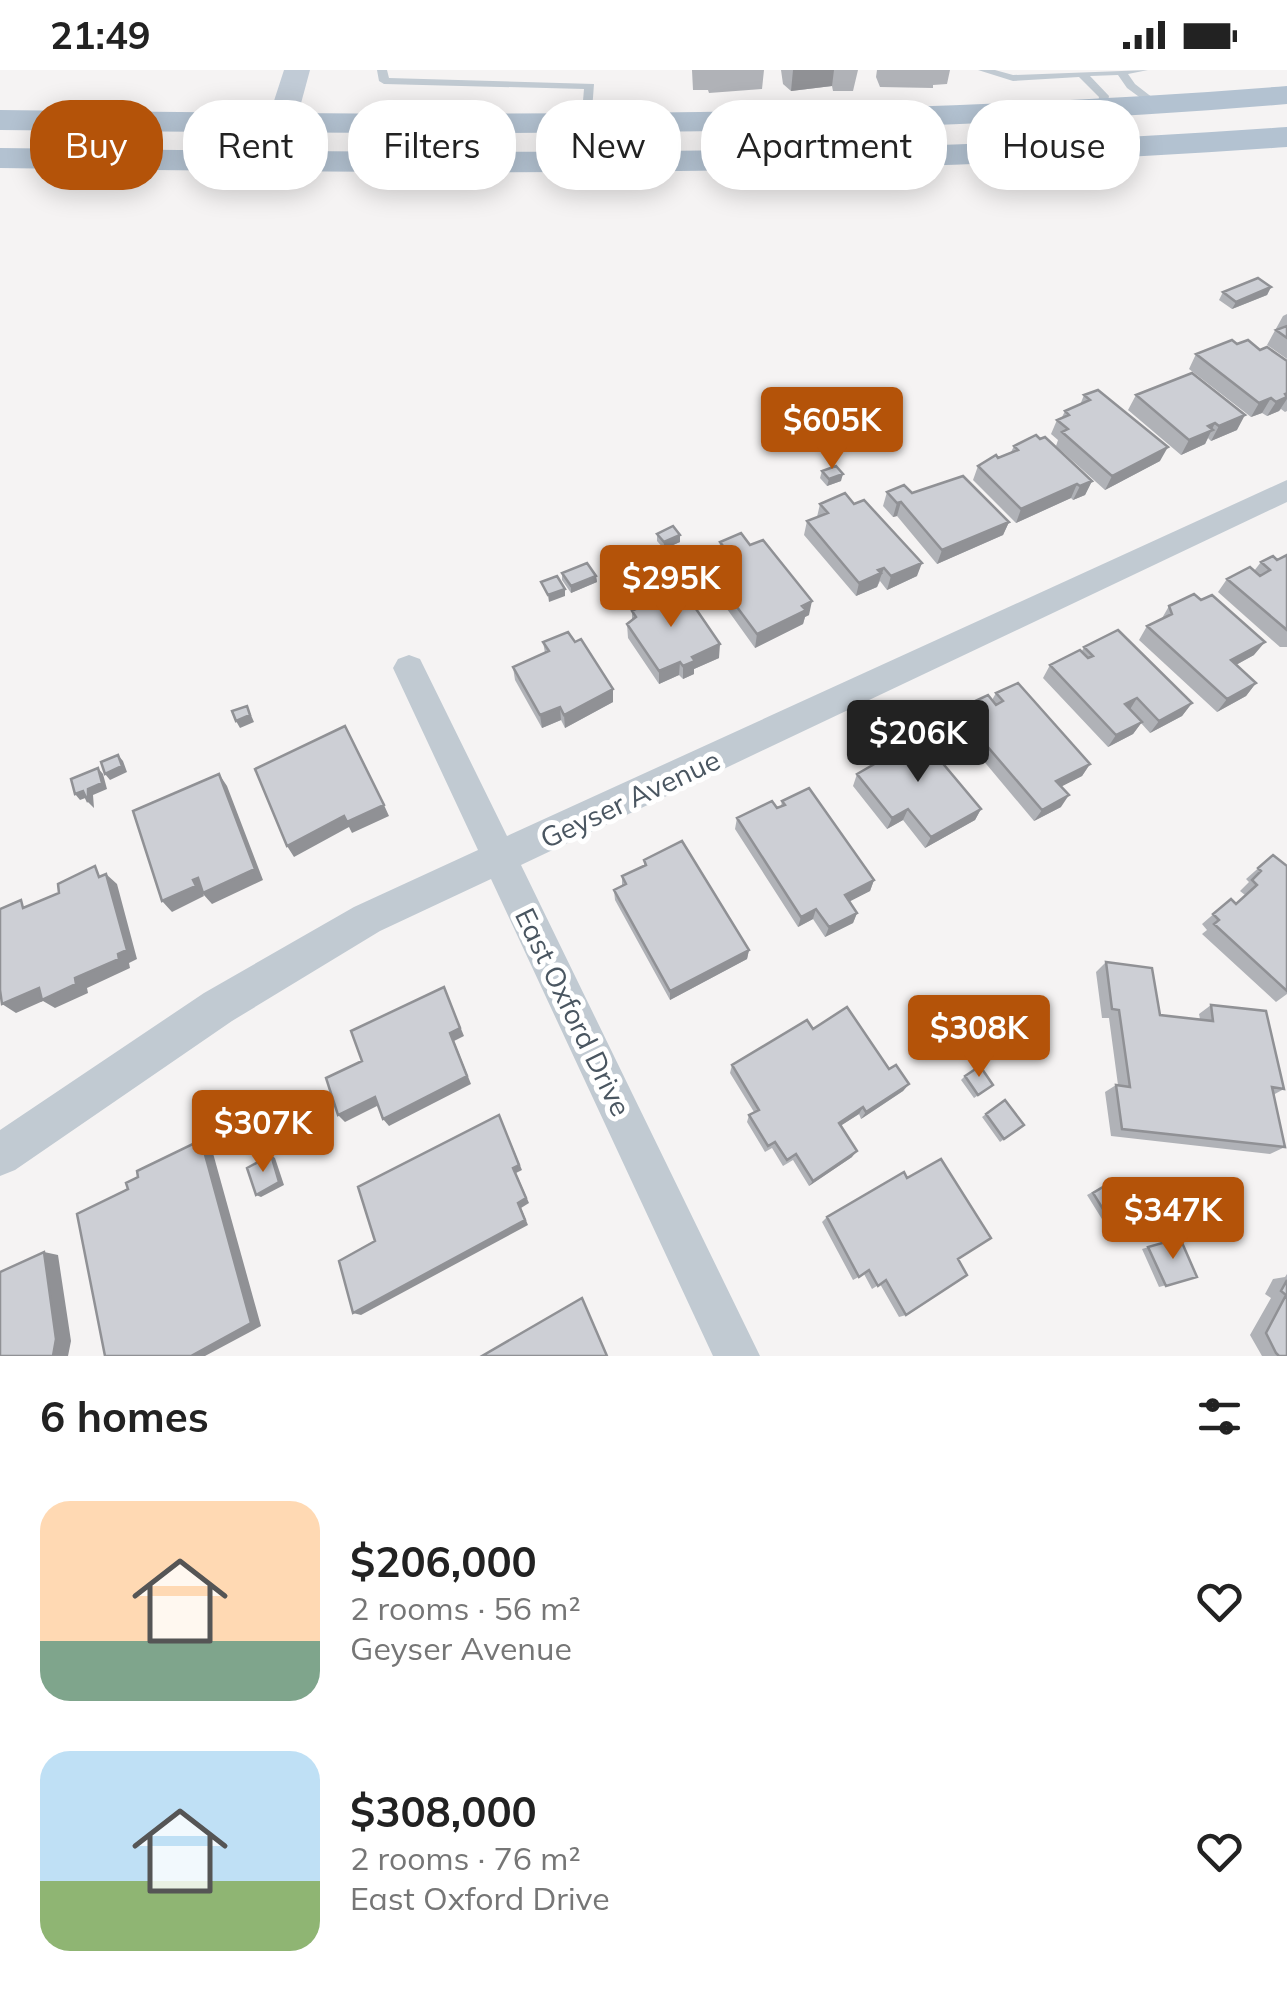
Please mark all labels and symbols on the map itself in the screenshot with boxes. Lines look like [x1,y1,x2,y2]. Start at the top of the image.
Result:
pin: $605K [762,387,902,472]
pin: $295K [601,545,741,630]
pin: $206K [848,700,988,785]
street label: Geyser Avenue [534,742,725,855]
street label: East Oxford Drive [508,902,639,1122]
pin: $308K [909,995,1049,1080]
pin: $307K [193,1090,333,1175]
pin: $347K [1103,1177,1243,1262]

